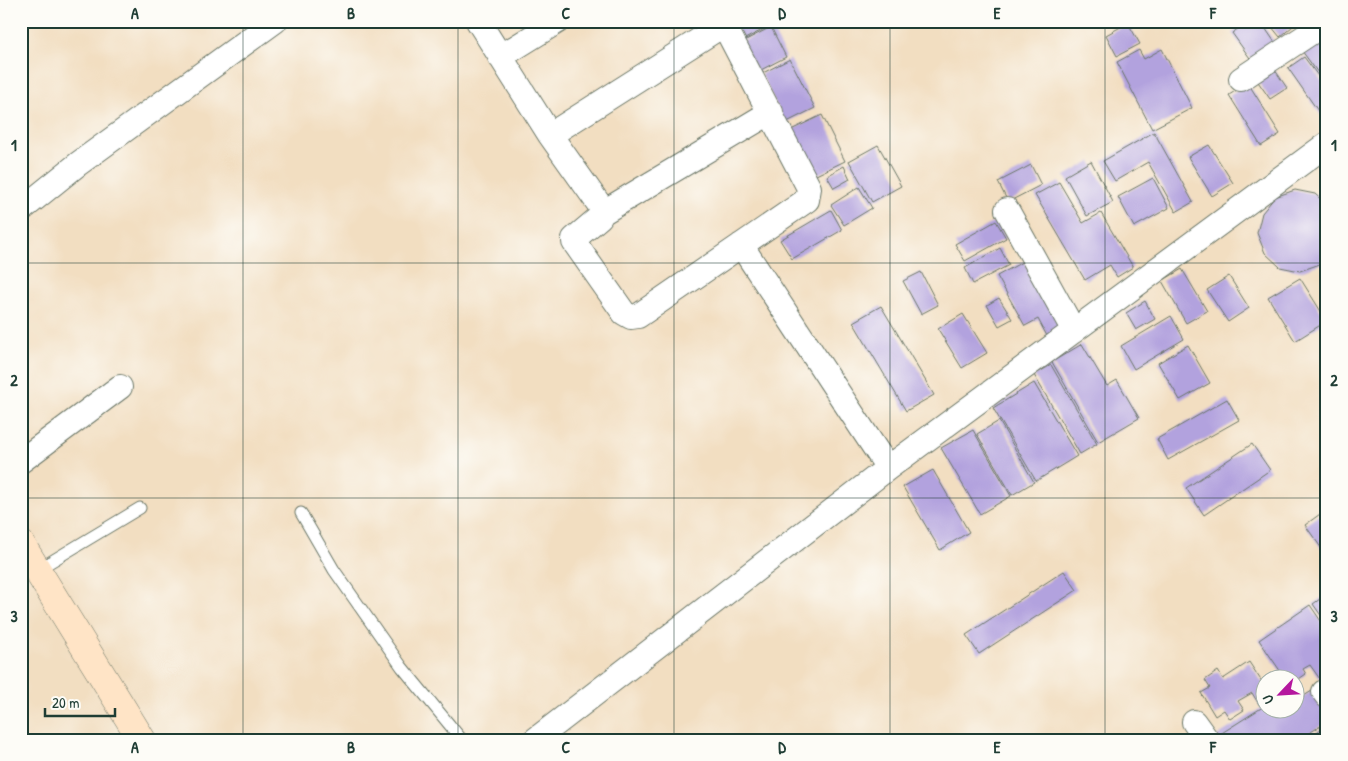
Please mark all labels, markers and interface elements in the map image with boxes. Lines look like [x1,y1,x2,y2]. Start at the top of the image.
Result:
text: A [131,2,139,24]
text: B [347,2,355,24]
text: C [562,2,571,24]
text: D [778,2,786,24]
text: E [993,2,1001,24]
text: F [1209,2,1217,24]
text: 1 [11,134,17,156]
text: 1 [1331,134,1337,156]
text: 2 [10,369,18,391]
text: 2 [1330,369,1338,391]
text: 3 [10,605,18,627]
text: 3 [1330,605,1338,627]
north arrow [1256,668,1306,718]
scale bar [45,686,115,718]
text: 20 m [52,692,79,713]
text: U [1257,692,1278,707]
text: A [131,736,139,758]
text: B [347,736,355,758]
text: C [562,736,571,758]
text: D [778,736,786,758]
text: E [993,736,1001,758]
text: F [1209,736,1217,758]

